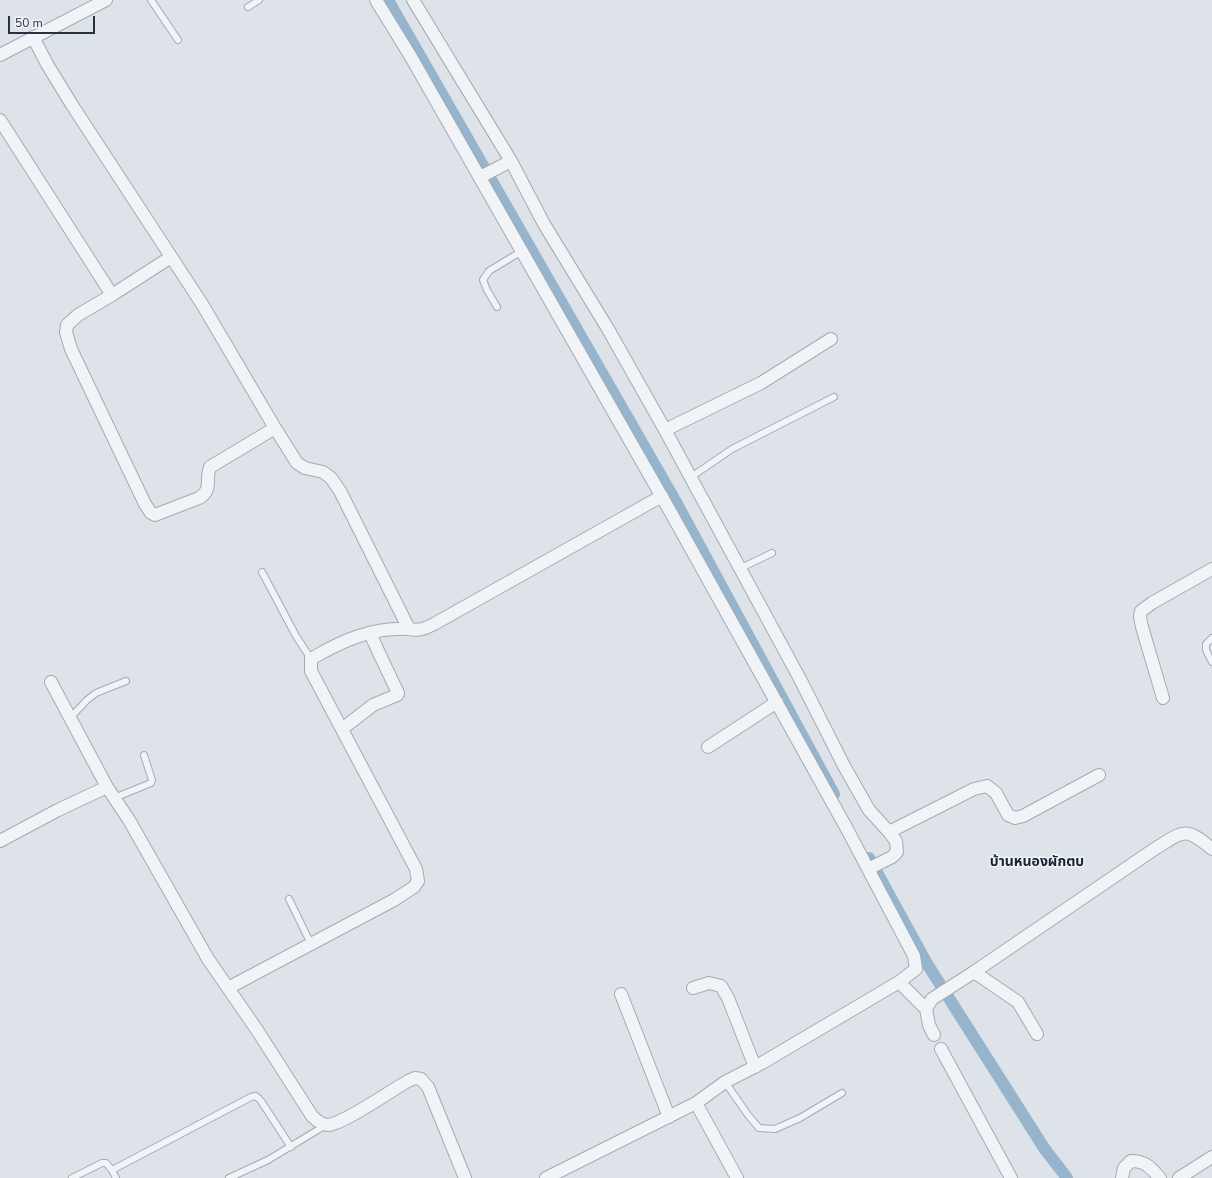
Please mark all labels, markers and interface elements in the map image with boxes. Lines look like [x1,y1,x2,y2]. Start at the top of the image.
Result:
scale bar [10,8,97,34]
text: 50 m [15,15,43,31]
district label: บ้านหนองผักตบ [990,855,1084,871]

